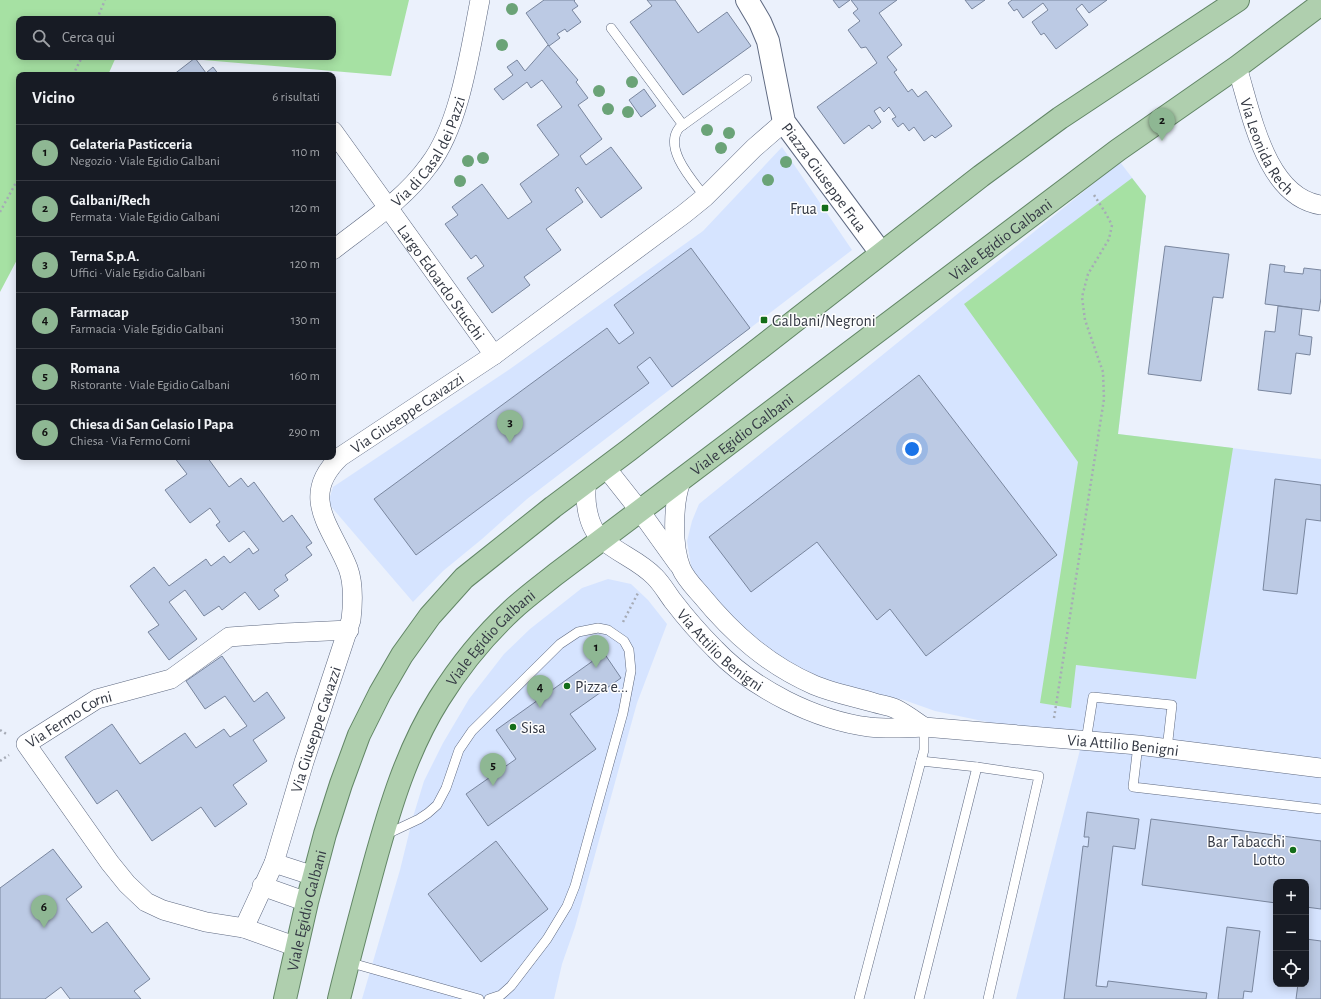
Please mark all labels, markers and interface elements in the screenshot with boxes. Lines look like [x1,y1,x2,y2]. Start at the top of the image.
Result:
search box [16,16,336,60]
icon: search [30,27,52,49]
text: Cerca qui [62,30,115,45]
text: Vicino [32,89,75,106]
text: 6 risultati [272,91,320,104]
street label: Via di Casal dei Pazzi [388,95,468,210]
street label: Via Leonida Rech [1237,96,1296,198]
pin: 2 [1149,108,1175,141]
street label: Piazza Giuseppe Frua [776,123,872,239]
text: Gelateria Pasticceria [70,137,192,152]
text: 1 [43,146,47,159]
text: 110 m [292,146,320,159]
text: Negozio · Viale Egidio Galbani [70,155,220,168]
text: Galbani/Rech [70,193,150,208]
street label: Viale Egidio Galbani [946,196,1055,284]
place label: Frua [790,198,817,218]
text: 2 [42,202,48,215]
text: 120 m [290,202,320,215]
marker: Frua [820,203,830,213]
text: Fermata · Viale Egidio Galbani [70,211,220,224]
street label: Largo Edoardo Stucchi [394,222,487,343]
text: Terna S.p.A. [70,249,140,264]
text: 3 [42,258,48,271]
text: 120 m [290,258,320,271]
text: Uffici · Viale Egidio Galbani [70,267,205,280]
text: Farmacap [70,305,129,320]
place label: Galbani/Negroni [772,313,876,329]
text: 4 [42,314,48,327]
text: 130 m [291,314,320,327]
marker: Galbani/Negroni [759,315,769,325]
text: Farmacia · Viale Egidio Galbani [70,323,224,336]
text: Romana [70,361,120,376]
text: 5 [42,370,48,383]
text: 160 m [290,370,320,383]
street label: Via Giuseppe Gavazzi [348,370,467,457]
text: Ristorante · Viale Egidio Galbani [70,379,230,392]
street label: Viale Egidio Galbani [688,391,796,479]
pin: 3 [497,410,523,443]
text: Chiesa di San Gelasio I Papa [70,417,234,432]
text: 6 [42,426,48,439]
text: 290 m [289,426,320,439]
text: Chiesa · Via Fermo Corni [70,435,190,448]
your location [902,439,922,459]
street label: Viale Egidio Galbani [443,587,538,689]
street label: Via Attilio Benigni [674,606,766,694]
pin: 1 [583,635,609,668]
street label: Via Giuseppe Gavazzi [288,664,344,795]
pin: 4 [527,675,553,708]
place label: Pizza e... [575,679,628,695]
marker: Pizza e... [562,681,572,691]
street label: Via Fermo Corni [23,688,114,751]
place label: Sisa [521,720,546,736]
marker: Sisa [508,722,518,732]
street label: Via Attilio Benigni [1067,732,1180,759]
pin: 5 [480,753,506,786]
place label: Bar Tabacchi Lotto [1207,834,1285,868]
marker: Bar Tabacchi Lotto [1288,845,1298,855]
street label: Viale Egidio Galbani [285,848,329,973]
map controls [1273,879,1309,987]
button: + [1273,879,1309,915]
pin: 6 [31,895,57,928]
button: − [1273,915,1309,951]
button: locate [1273,951,1309,987]

